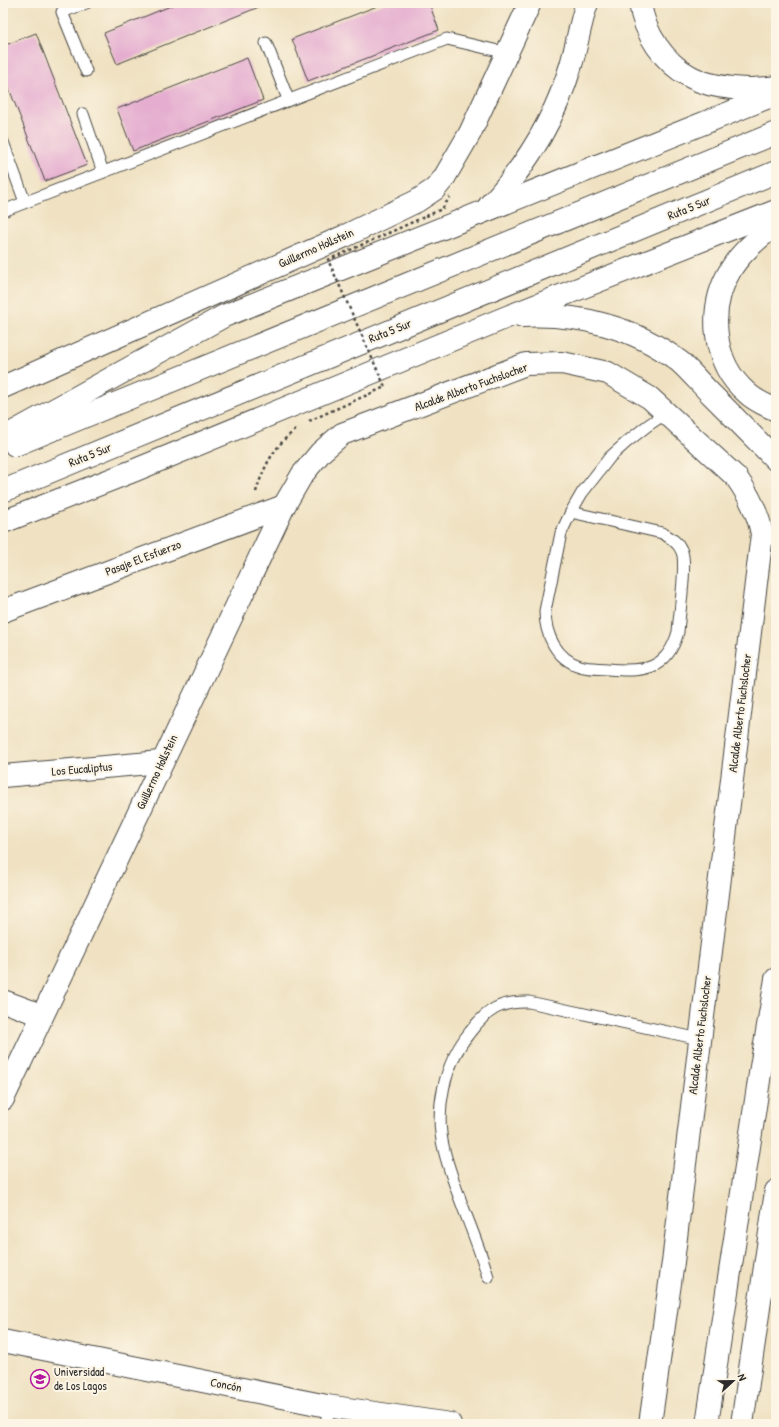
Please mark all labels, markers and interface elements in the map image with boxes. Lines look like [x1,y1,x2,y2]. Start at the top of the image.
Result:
street label: Ruta 5 Sur [665,191,713,224]
street label: Guillermo Hollstein [275,223,356,272]
street label: Ruta 5 Sur [366,314,414,347]
street label: Alcalde Alberto Fuchslocher [412,358,530,415]
street label: Ruta 5 Sur [66,438,114,471]
street label: Pasaje El Esfuerzo [103,535,183,580]
street label: Alcalde Alberto Fuchslocher [724,652,755,773]
street label: Guillermo Hollstein [132,732,181,812]
street label: Los Eucaliptus [51,757,113,780]
street label: Alcalde Alberto Fuchslocher [684,974,715,1095]
north arrow [713,1361,753,1401]
place label: Universidad de Los Lagos [54,1363,107,1394]
school or university icon: Universidad de Los Lagos [29,1368,51,1390]
text: N [735,1372,750,1383]
street label: Concón [209,1373,243,1396]

